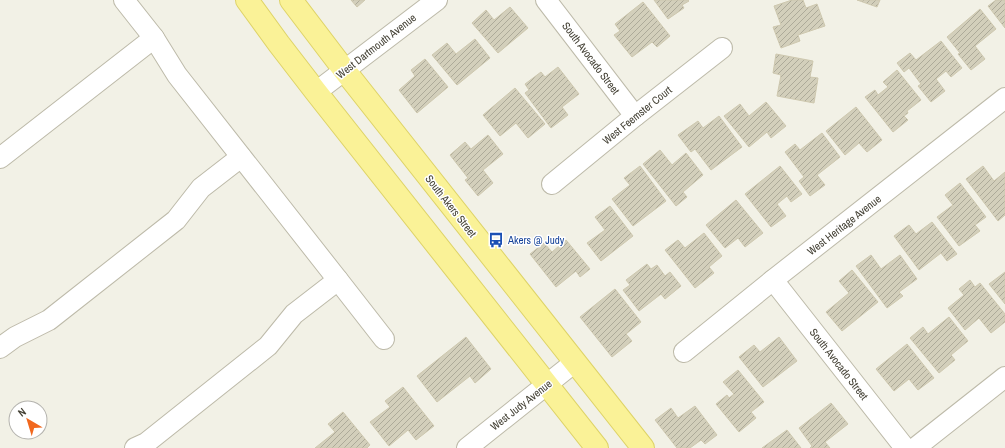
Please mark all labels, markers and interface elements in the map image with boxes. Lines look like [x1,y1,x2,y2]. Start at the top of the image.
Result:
street label: West Dartmouth Avenue [333,10,419,82]
street label: South Avocado Street [559,19,623,97]
street label: West Feemster Court [600,82,675,147]
street label: South Akers Street [422,172,480,240]
street label: West Heritage Avenue [804,192,884,258]
bus stop icon: Akers @ Judy [487,231,505,249]
place label: Akers @ Judy [507,233,565,247]
street label: South Avocado Street [807,325,872,403]
street label: West Judy Avenue [487,377,555,433]
north arrow [8,400,48,440]
text: N [15,405,29,420]

